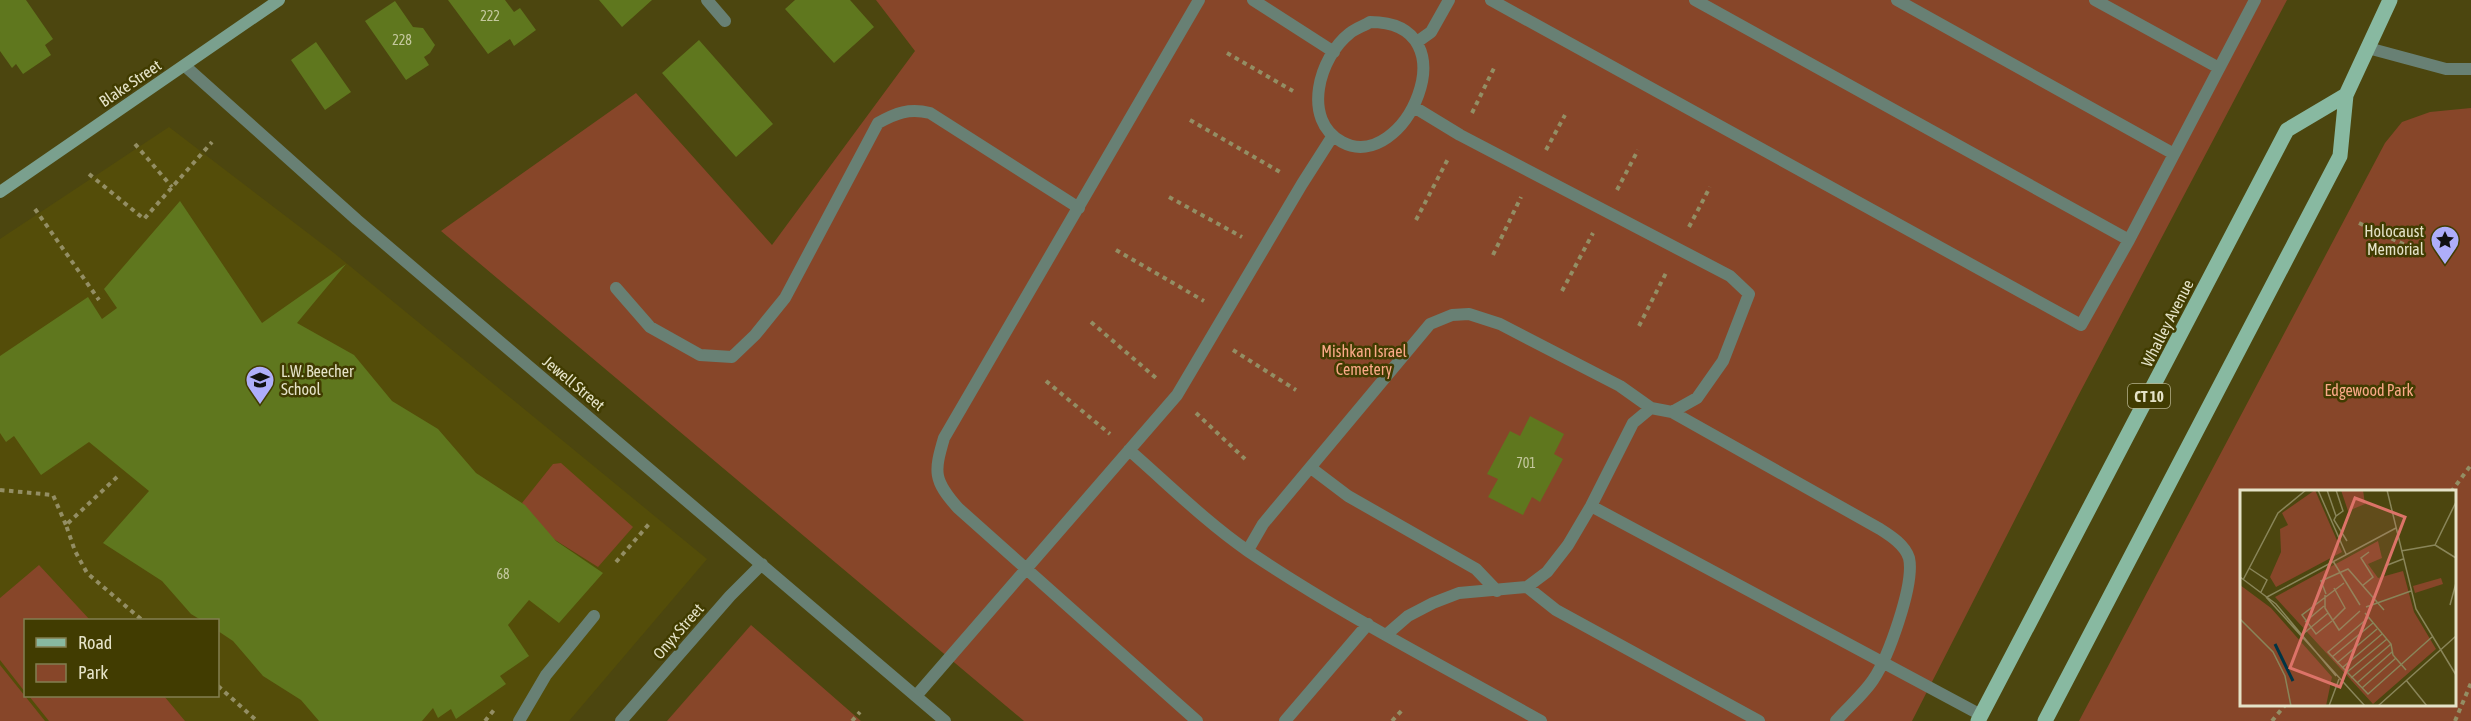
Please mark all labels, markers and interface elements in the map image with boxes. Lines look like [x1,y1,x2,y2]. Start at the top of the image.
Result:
house number: 222 [480,8,500,24]
house number: 228 [392,32,412,48]
street label: Blake Street [96,56,165,110]
place label: Holocaust Memorial [2364,222,2425,258]
place icon: Holocaust Memorial [2429,224,2461,266]
street label: Whalley Avenue [2137,276,2198,370]
park label: Mishkan Israel Cemetery [1321,342,1407,379]
street label: Jewell Street [540,352,609,414]
place label: L.W. Beecher School [281,362,354,398]
school or university icon: L.W. Beecher School [244,364,276,406]
park label: Edgewood Park [2325,381,2414,400]
road number: CT 10 [2128,384,2170,408]
house number: 701 [1516,455,1536,471]
inset map [2240,490,2456,706]
house number: 68 [496,566,510,582]
street label: Onyx Street [649,599,708,663]
legend [24,619,219,697]
text: Road [78,632,112,653]
text: Park [78,662,108,683]

